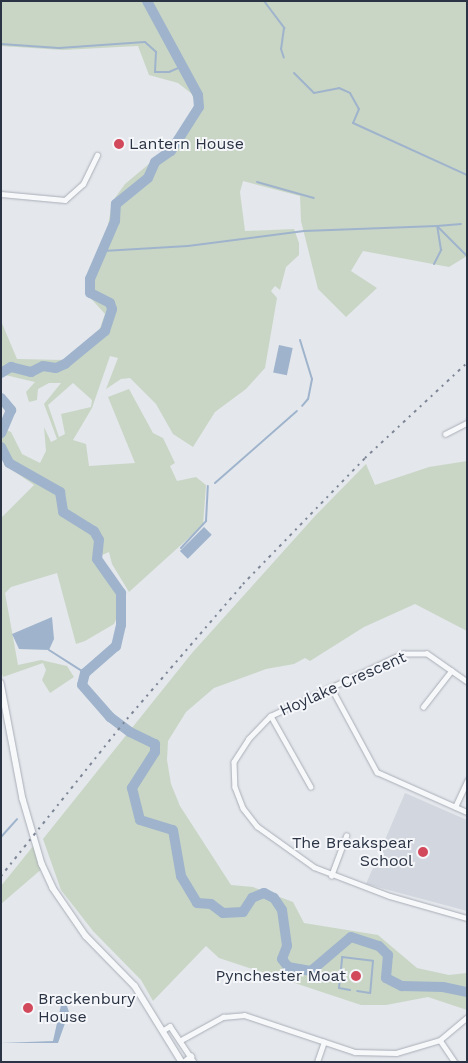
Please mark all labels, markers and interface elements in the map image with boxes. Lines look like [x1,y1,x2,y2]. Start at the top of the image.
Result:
place label: Lantern House [129,134,244,154]
marker: Lantern House [113,138,125,150]
street label: Hoylake Crescent [277,648,409,720]
place label: The Breakspear School [292,833,413,871]
marker: The Breakspear School [417,846,429,858]
place label: Pynchester Moat [215,966,346,986]
marker: Pynchester Moat [350,970,362,982]
place label: Brackenbury House [38,989,135,1027]
marker: Brackenbury House [22,1002,34,1014]

